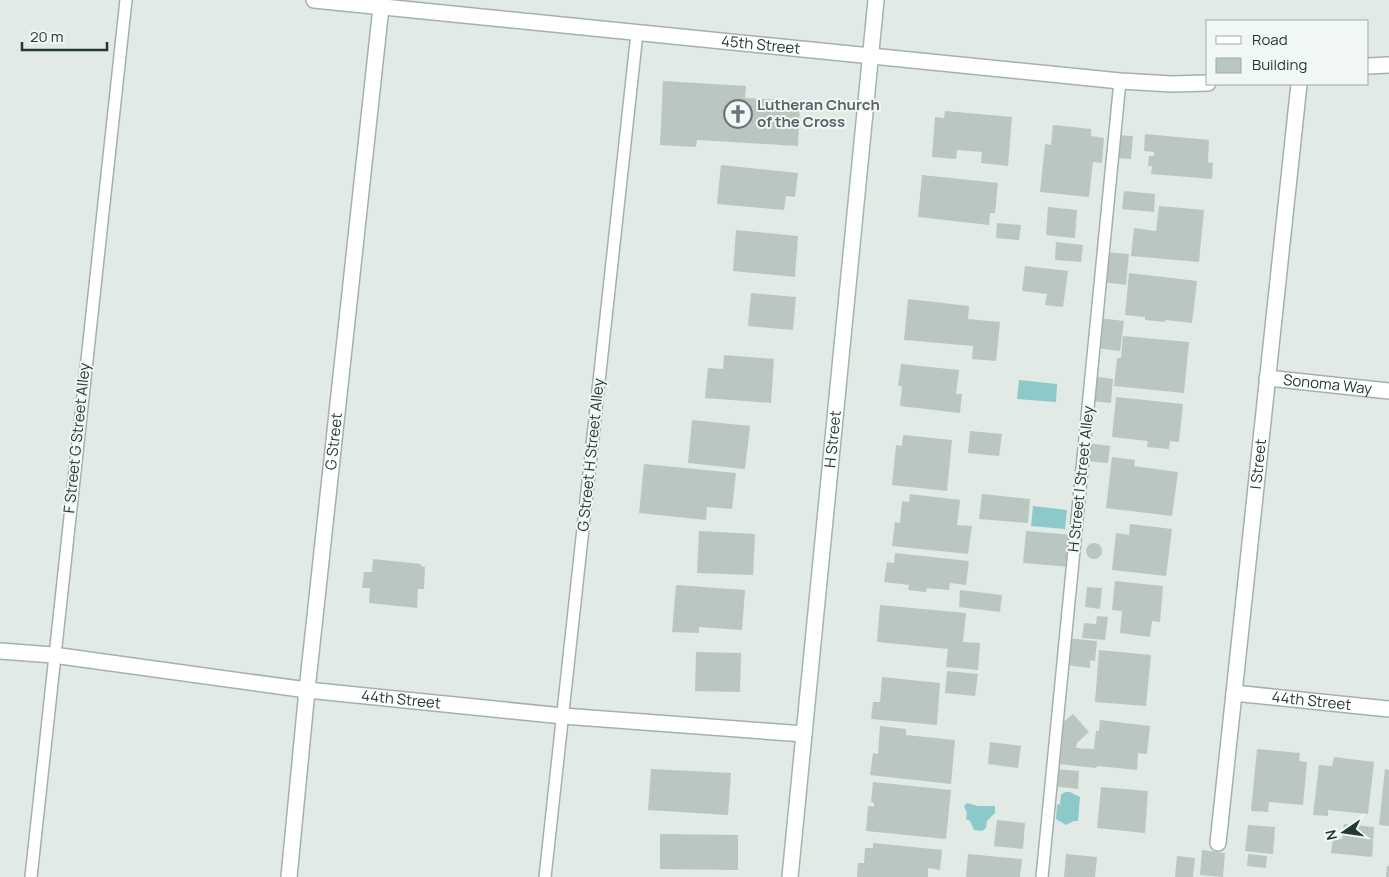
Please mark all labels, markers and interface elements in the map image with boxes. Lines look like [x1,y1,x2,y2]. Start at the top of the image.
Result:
scale bar [22,20,108,52]
legend [1206,20,1369,85]
text: 20 m [30,26,63,47]
text: Road [1252,29,1288,50]
street label: 45th Street [720,30,801,59]
text: Building [1252,54,1307,75]
place label: Lutheran Church of the Cross [757,94,880,132]
church icon: Lutheran Church of the Cross [723,99,753,129]
street label: F Street G Street Alley [58,362,95,514]
street label: Sonoma Way [1282,369,1373,399]
street label: G Street H Street Alley [572,377,609,533]
street label: H Street I Street Alley [1062,405,1099,553]
street label: H Street [819,409,846,469]
street label: G Street [320,411,347,471]
street label: I Street [1245,438,1271,490]
street label: 44th Street [360,685,442,714]
street label: 44th Street [1271,686,1352,715]
north arrow [1319,807,1369,857]
text: N [1320,828,1341,842]

